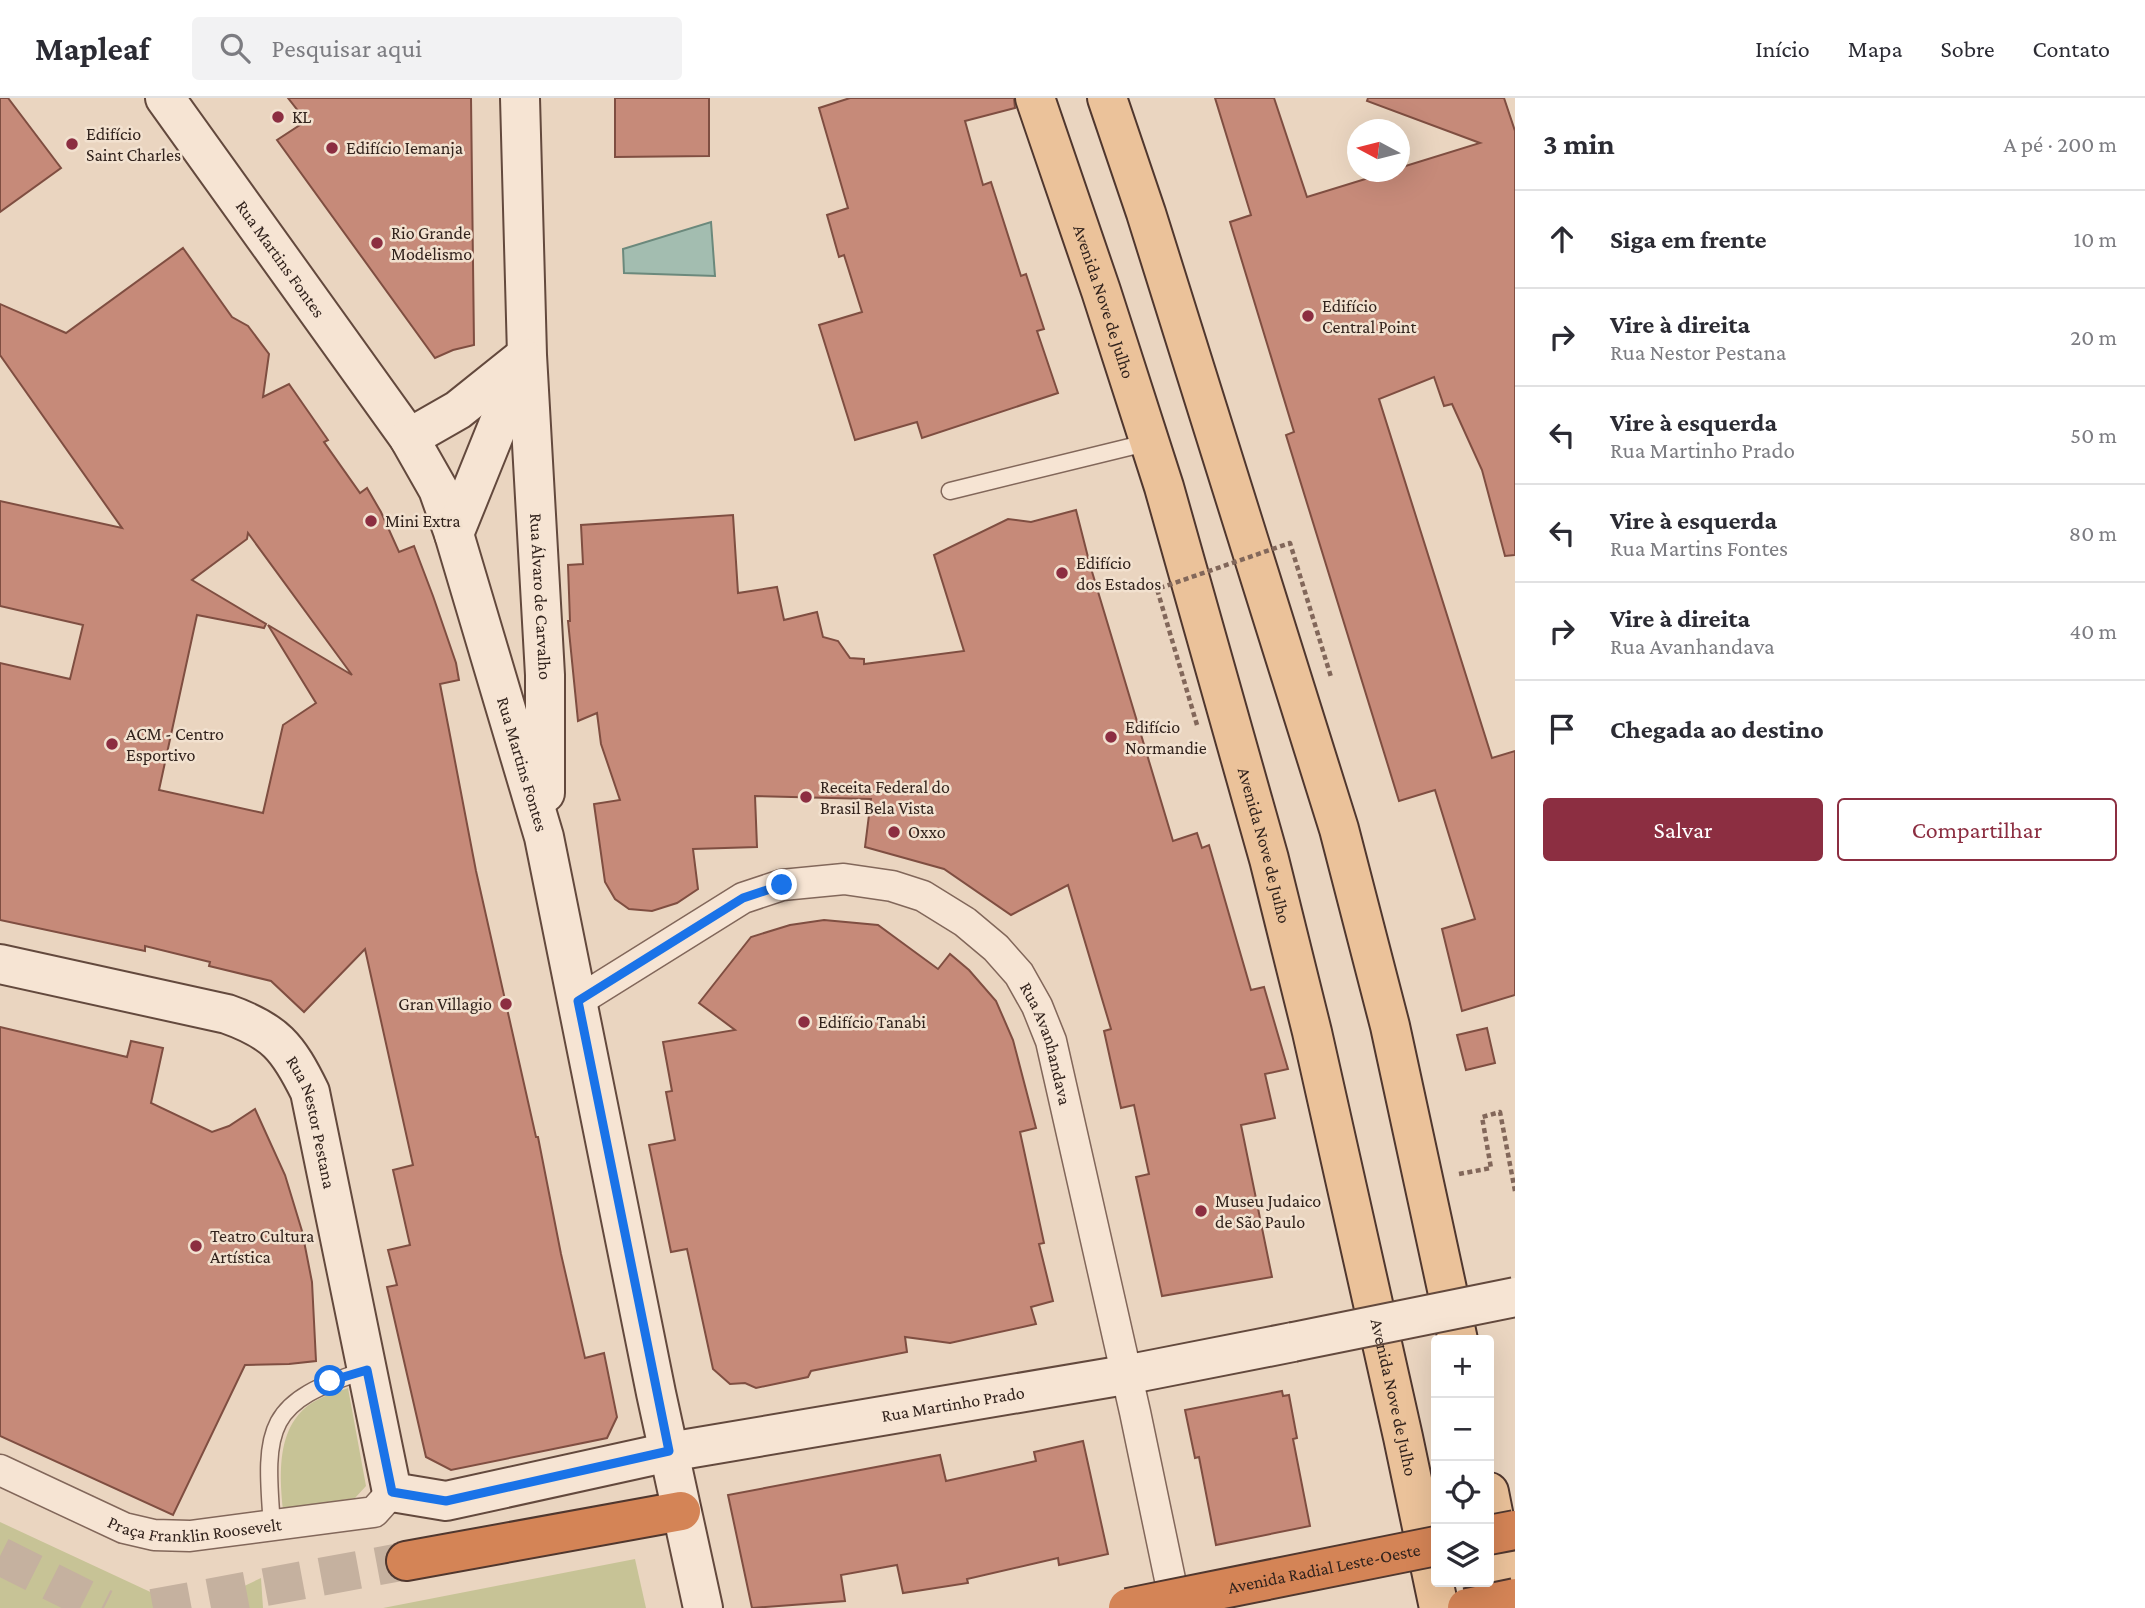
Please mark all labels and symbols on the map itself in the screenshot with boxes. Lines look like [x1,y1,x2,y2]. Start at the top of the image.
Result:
place label: KL [292,107,311,127]
marker: KL [270,109,286,125]
north arrow [1347,119,1410,182]
place label: Edifício Saint Charles [86,124,181,165]
marker: Edifício Saint Charles [64,136,80,152]
place label: Edifício Iemanja [346,138,463,159]
marker: Edifício Iemanja [324,140,340,156]
street label: Rua Martins Fontes [232,196,329,321]
street label: Avenida Nove de Julho [1069,222,1138,381]
place label: Rio Grande Modelismo [391,223,472,264]
marker: Rio Grande Modelismo [369,235,385,251]
place label: Edifício Central Point [1322,296,1418,337]
marker: Edifício Central Point [1300,308,1316,324]
place label: Mini Extra [385,511,461,531]
marker: Mini Extra [363,513,379,529]
street label: Rua Álvaro de Carvalho [526,513,555,680]
place label: Edifício dos Estados [1076,553,1161,594]
marker: Edifício dos Estados [1054,565,1070,581]
street label: Rua Martins Fontes [493,694,552,834]
place label: Edifício Normandie [1125,717,1207,758]
place label: ACM - Centro Esportivo [126,724,224,765]
marker: Edifício Normandie [1103,729,1119,745]
marker: ACM - Centro Esportivo [104,736,120,752]
street label: Avenida Nove de Julho [1234,765,1295,925]
place label: Receita Federal do Brasil Bela Vista [820,777,950,818]
marker: Receita Federal do Brasil Bela Vista [798,789,814,805]
place label: Oxxo [908,822,946,842]
marker: Oxxo [886,824,902,840]
route end [766,869,797,900]
street label: Rua Avanhandava [1016,979,1075,1107]
place label: Gran Villagio [398,994,492,1014]
marker: Gran Villagio [498,996,514,1012]
place label: Edifício Tanabi [818,1012,926,1032]
marker: Edifício Tanabi [796,1014,812,1030]
street label: Rua Nestor Pestana [282,1052,340,1191]
place label: Museu Judaico de São Paulo [1215,1191,1321,1232]
marker: Museu Judaico de São Paulo [1193,1203,1209,1219]
place label: Teatro Cultura Artística [210,1226,314,1267]
marker: Teatro Cultura Artística [188,1238,204,1254]
street label: Avenida Nove de Julho [1367,1317,1421,1478]
route start [314,1365,345,1396]
street label: Rua Martinho Prado [880,1382,1026,1426]
street label: Praça Franklin Roosevelt [104,1512,284,1546]
street label: Avenida Radial Leste-Oeste [1226,1539,1422,1598]

